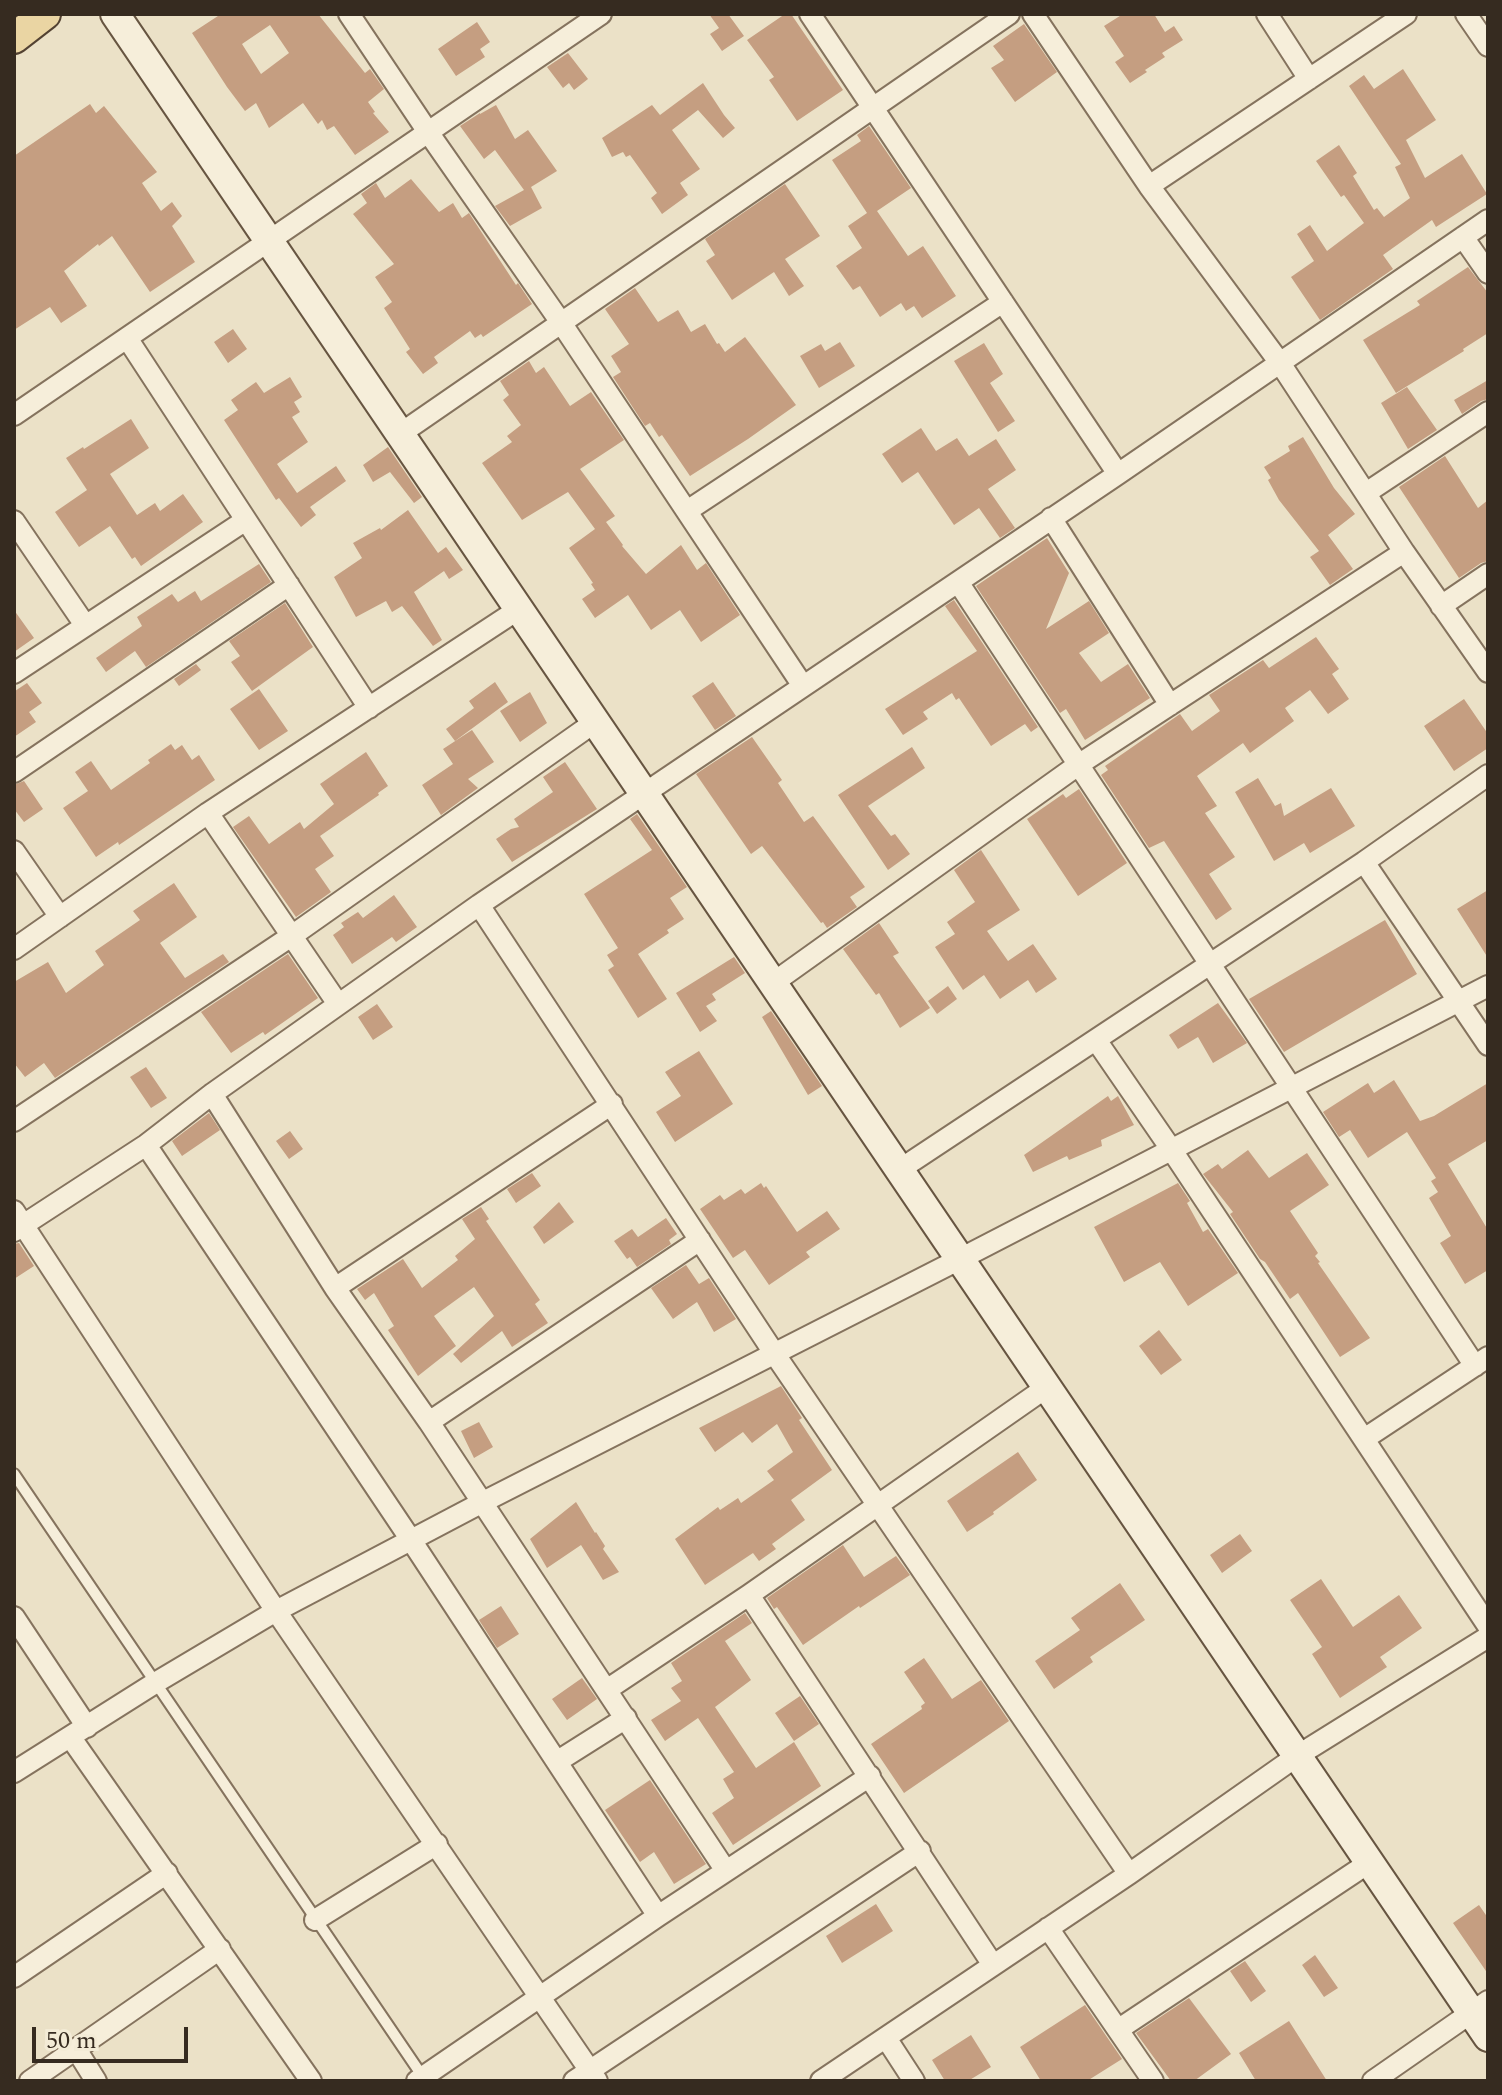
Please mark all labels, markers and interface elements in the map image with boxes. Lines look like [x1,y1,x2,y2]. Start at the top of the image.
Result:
scale bar [36,2011,192,2061]
text: 50 m [46,2023,97,2059]

